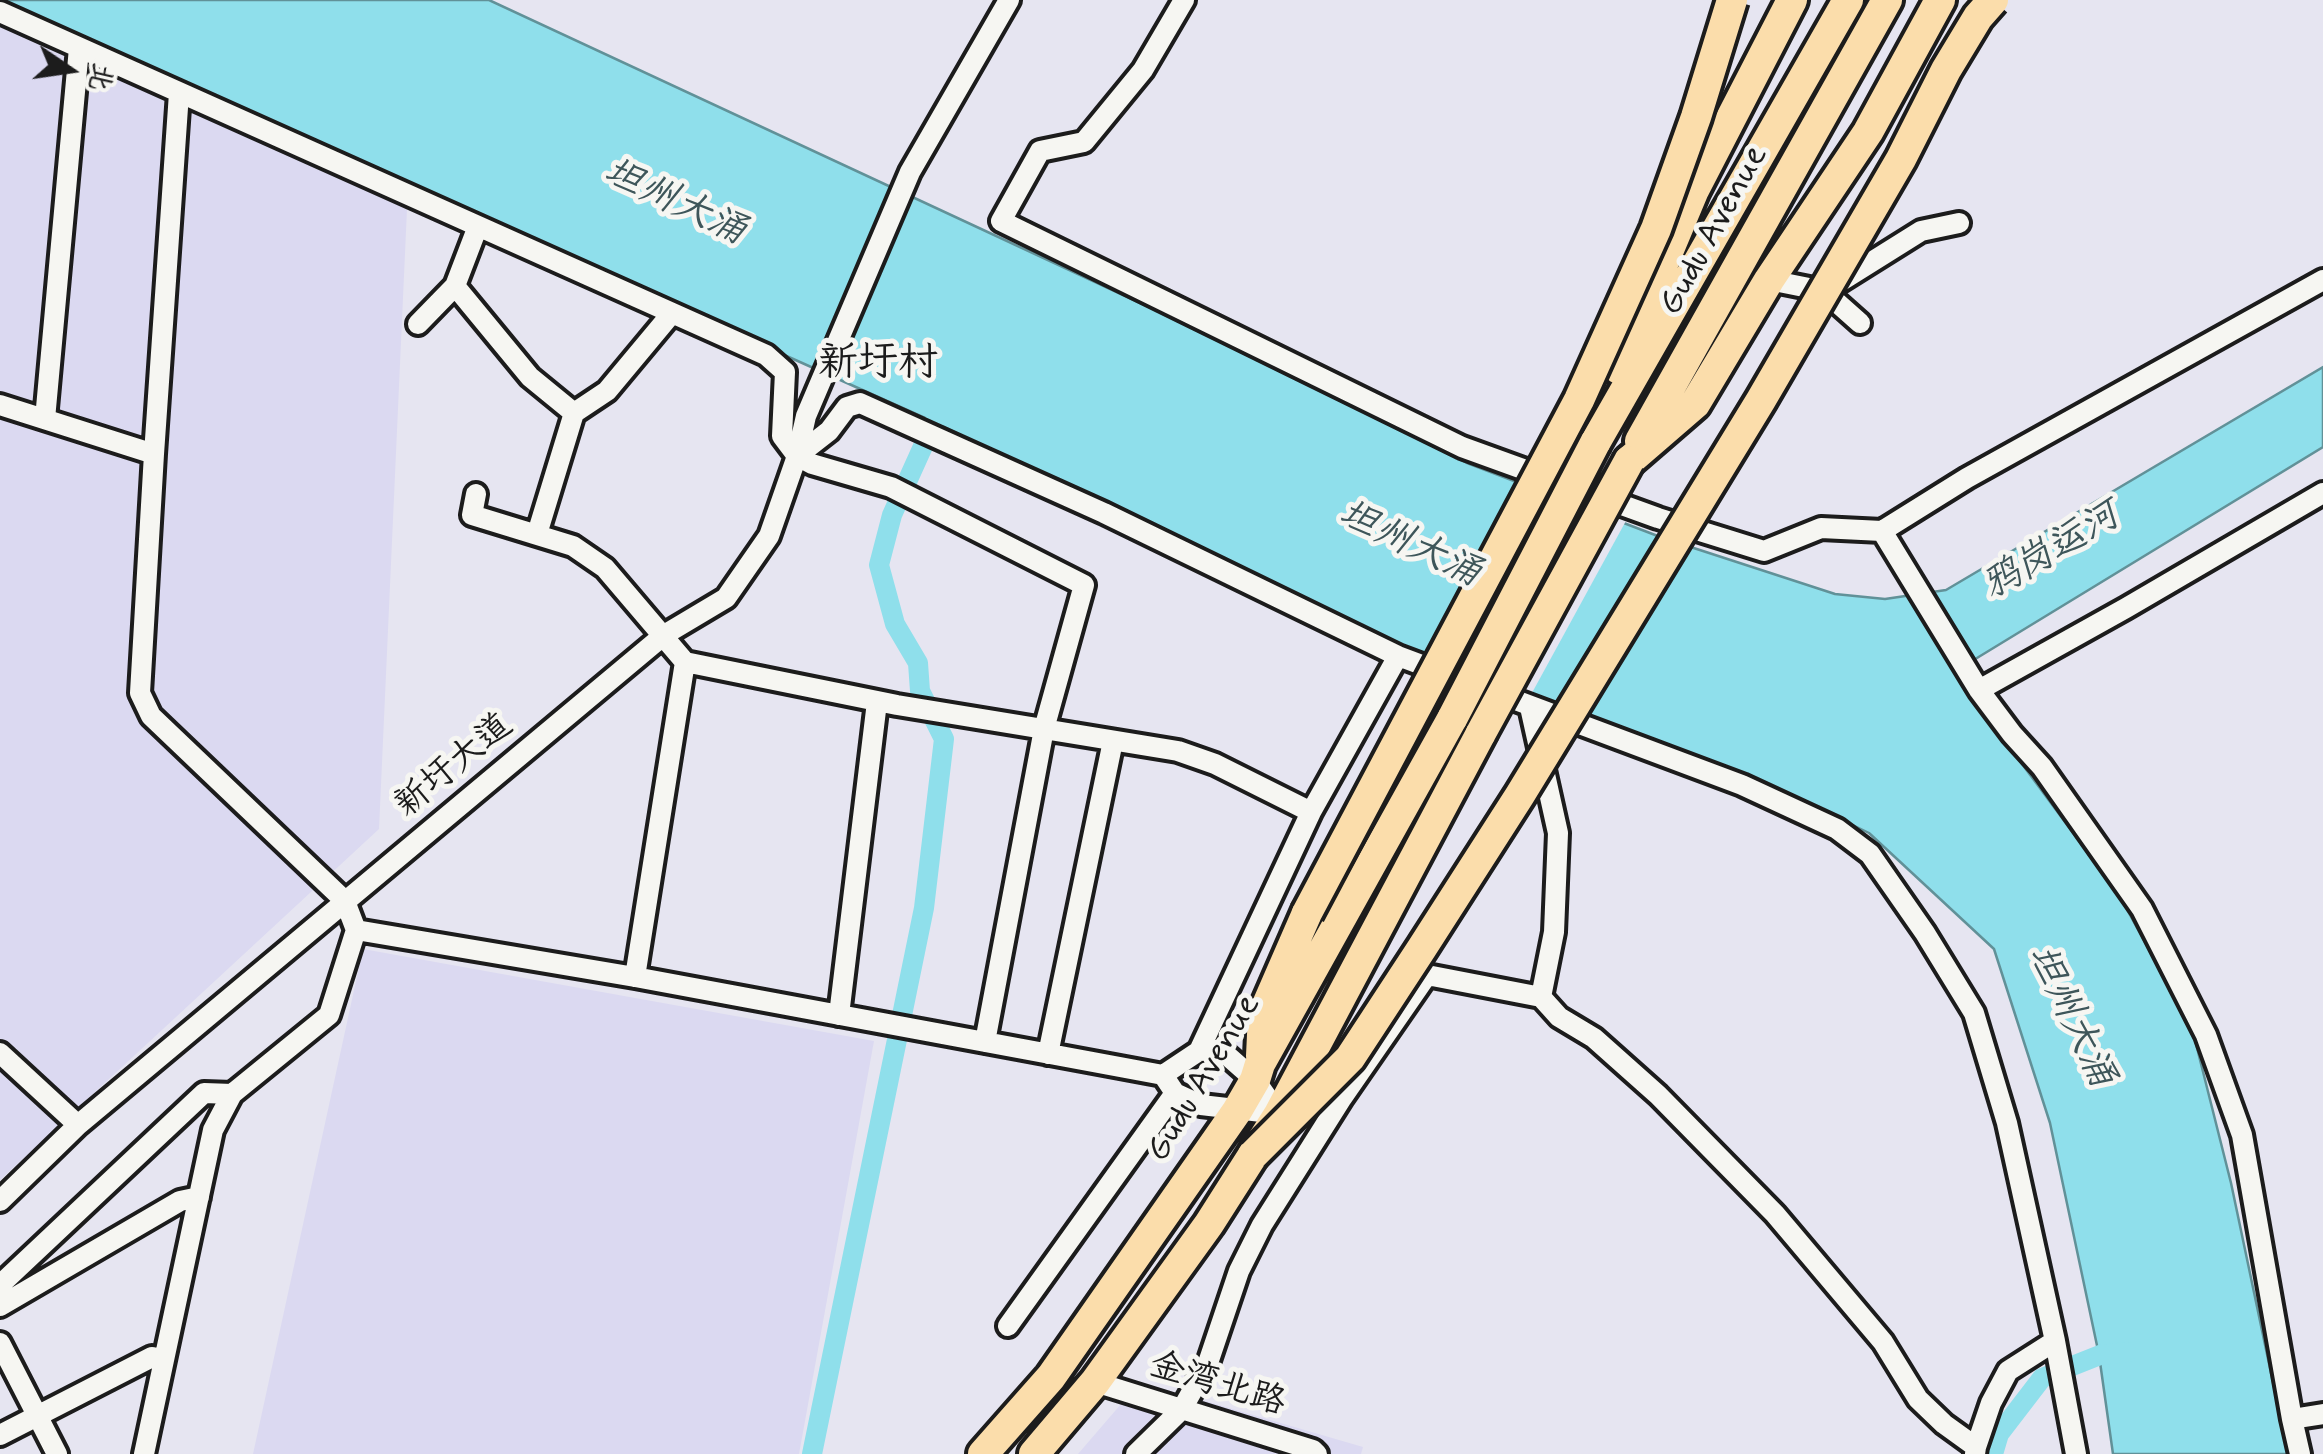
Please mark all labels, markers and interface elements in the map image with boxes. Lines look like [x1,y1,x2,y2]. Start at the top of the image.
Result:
north arrow [20,20,120,120]
text: 北 [79,59,121,95]
street label: Gudu Avenue [1651,139,1779,323]
water label: 坦州大涌 [595,151,753,257]
district label: 新圩村 [818,342,938,390]
water label: 坦州大涌 [1330,493,1488,599]
water label: 鸦岗运河 [1975,494,2129,612]
street label: 新圩大道 [388,706,522,828]
water label: 坦州大涌 [2015,939,2123,1095]
street label: Gudu Avenue [1139,988,1271,1170]
street label: 金湾北路 [1144,1345,1290,1427]

